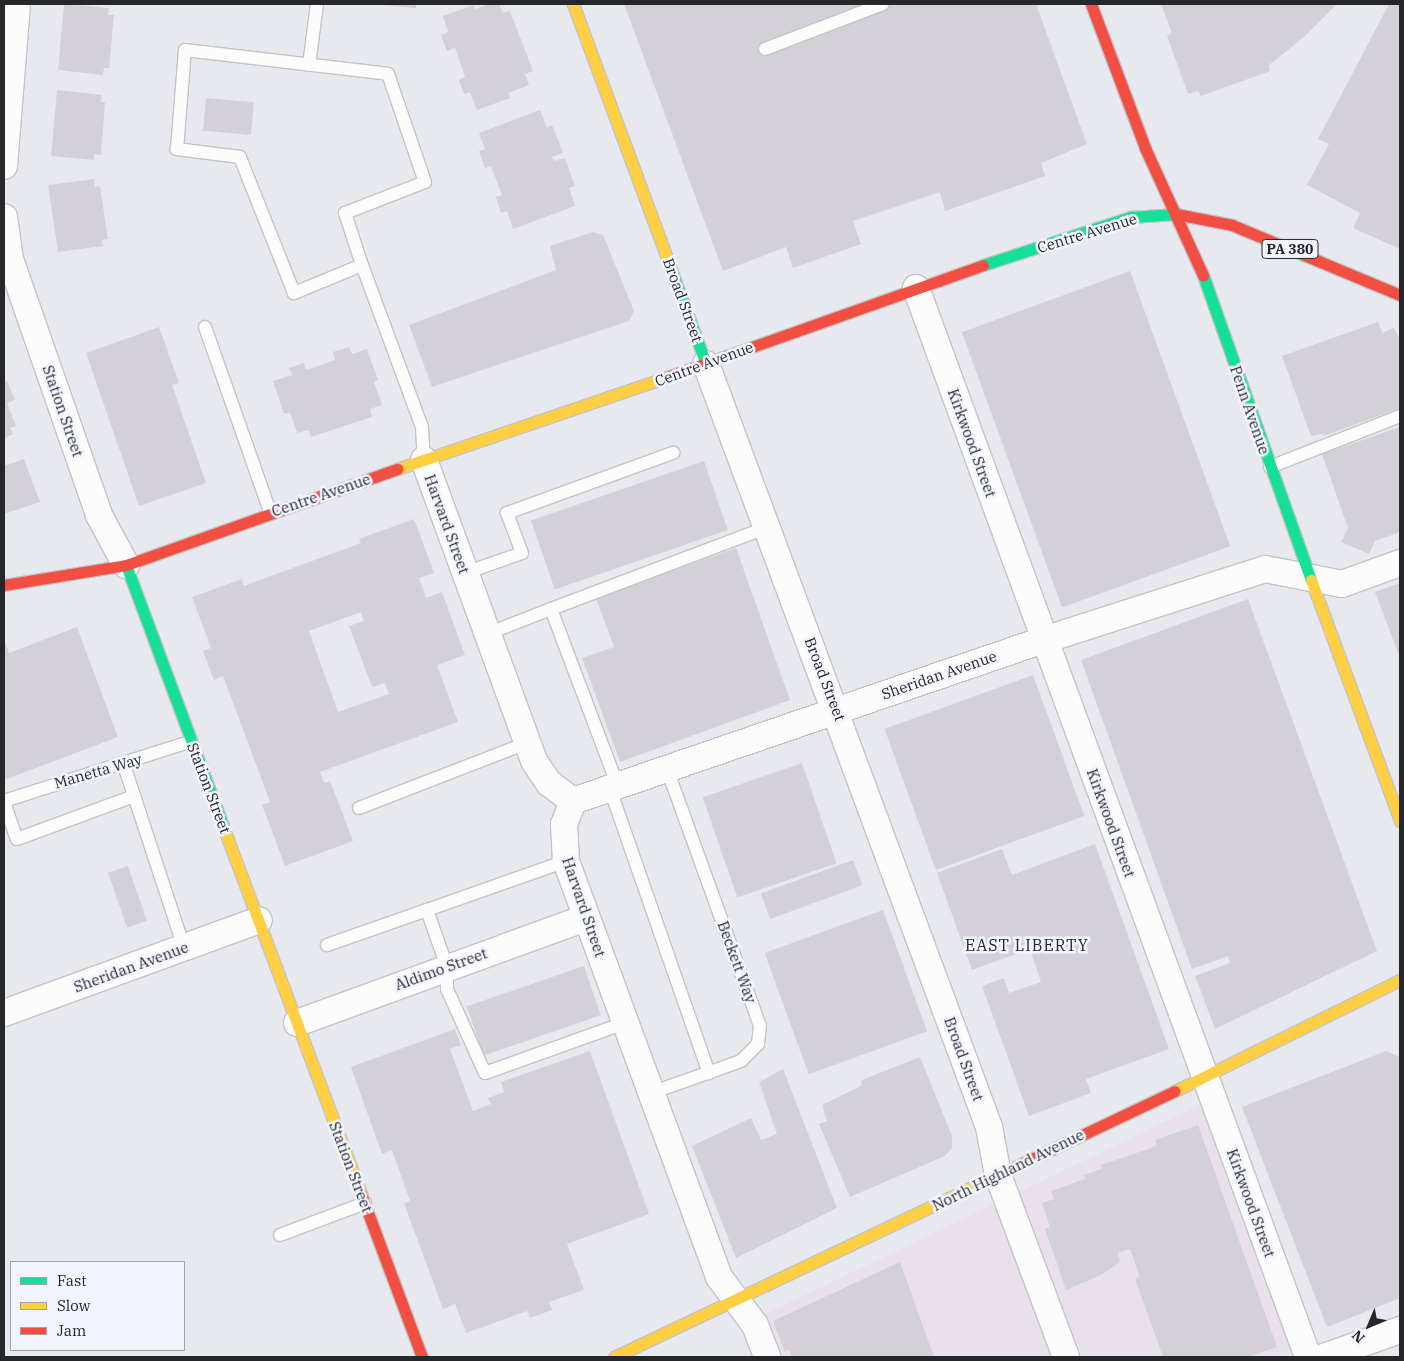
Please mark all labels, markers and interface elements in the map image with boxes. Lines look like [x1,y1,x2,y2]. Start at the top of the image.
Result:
street label: Centre Avenue [1035,209,1139,257]
road number: PA 380 [1261,238,1319,260]
street label: Broad Street [659,255,707,345]
street label: Centre Avenue [652,338,756,390]
street label: Station Street [39,363,87,459]
street label: Penn Avenue [1226,363,1274,457]
street label: Kirkwood Street [944,386,1000,500]
street label: Centre Avenue [269,470,373,520]
street label: Harvard Street [421,472,473,576]
street label: Broad Street [801,635,849,723]
street label: Sheridan Avenue [879,647,999,703]
street label: Station Street [183,740,235,836]
street label: Manetta Way [52,750,144,792]
street label: Kirkwood Street [1083,766,1139,880]
street label: Harvard Street [558,855,610,959]
street label: Beckett Way [714,919,760,1005]
district label: EAST LIBERTY [964,935,1090,955]
street label: Sheridan Avenue [71,938,191,996]
street label: Aldimo Street [392,944,490,994]
street label: Broad Street [940,1014,988,1104]
street label: Station Street [325,1119,377,1215]
street label: North Highland Avenue [929,1125,1087,1215]
street label: Kirkwood Street [1223,1146,1279,1260]
legend [10,1261,185,1351]
text: Fast [57,1271,87,1290]
text: Slow [57,1296,90,1315]
north arrow [1344,1301,1394,1351]
text: Jam [57,1321,86,1340]
text: N [1348,1326,1369,1347]

